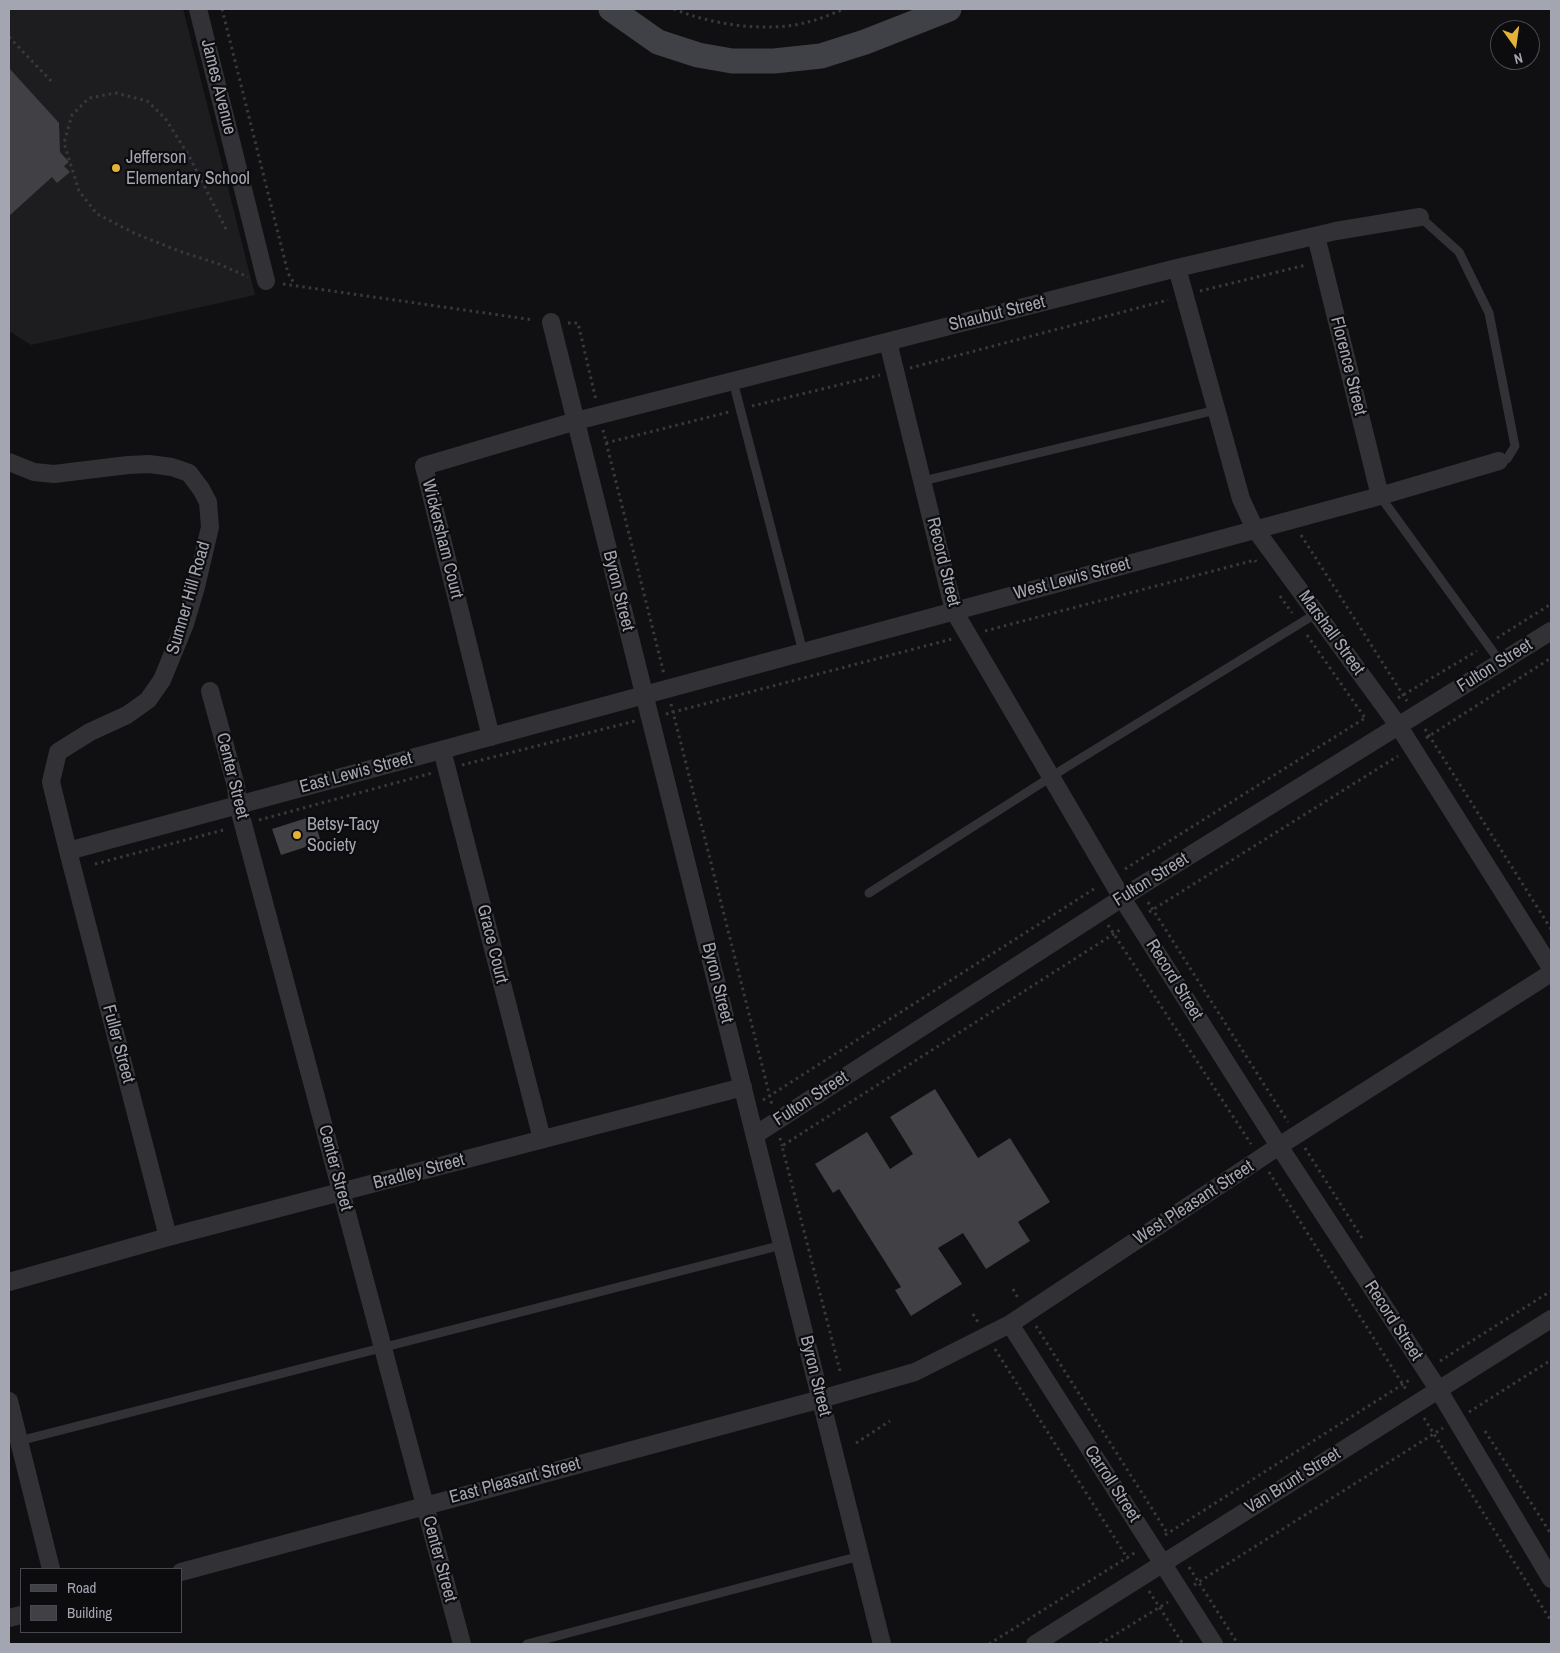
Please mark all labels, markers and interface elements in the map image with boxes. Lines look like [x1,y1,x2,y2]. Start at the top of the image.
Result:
north arrow [1490,20,1540,70]
street label: James Avenue [196,37,240,137]
text: N [1512,49,1525,68]
place label: Jefferson Elementary School [126,147,250,190]
marker: Jefferson Elementary School [110,162,122,174]
street label: Shaubut Street [947,292,1047,336]
street label: Florence Street [1325,314,1371,418]
street label: Wickersham Court [417,477,467,601]
street label: Record Street [922,515,964,609]
street label: Sumner Hill Road [163,539,215,657]
street label: Byron Street [598,549,638,633]
street label: West Lewis Street [1011,553,1133,605]
street label: Marshall Street [1293,587,1369,679]
street label: Fulton Street [1453,634,1537,698]
street label: Center Street [211,731,253,821]
street label: East Lewis Street [297,748,415,798]
place label: Betsy-Tacy Society [307,814,379,856]
marker: Betsy-Tacy Society [291,829,303,841]
street label: Fulton Street [1109,848,1193,912]
street label: Grace Court [472,902,512,986]
street label: Record Street [1141,936,1207,1024]
street label: Byron Street [697,941,737,1025]
street label: Fuller Street [97,1002,139,1086]
street label: Fulton Street [770,1067,852,1131]
street label: Center Street [313,1123,357,1213]
street label: Bradley Street [371,1149,467,1195]
street label: West Pleasant Street [1130,1156,1258,1250]
street label: Record Street [1359,1277,1427,1365]
street label: Byron Street [795,1334,835,1418]
street label: Carroll Street [1079,1442,1145,1526]
street label: Van Brunt Street [1241,1443,1345,1519]
street label: East Pleasant Street [447,1453,583,1509]
street label: Center Street [417,1514,461,1604]
legend [20,1568,182,1633]
text: Road [67,1577,96,1598]
text: Building [67,1602,112,1623]

